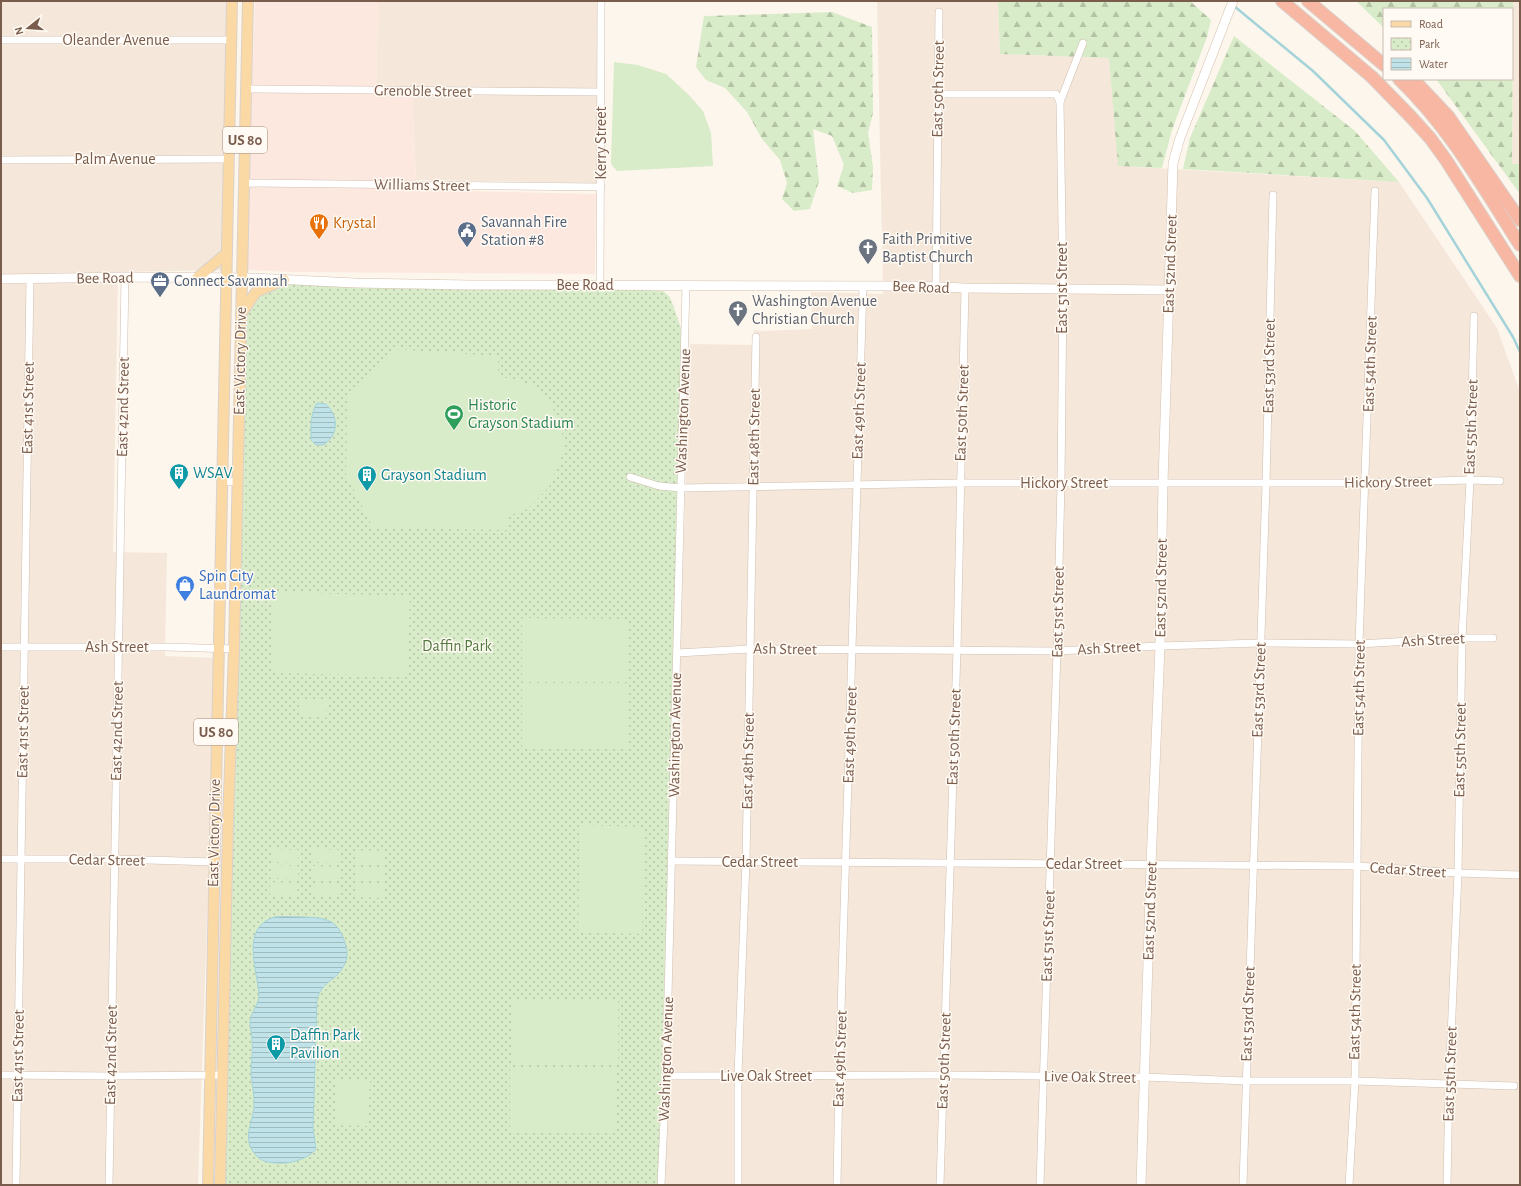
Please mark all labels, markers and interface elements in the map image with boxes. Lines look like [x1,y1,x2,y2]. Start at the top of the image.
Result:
north arrow [8,8,48,48]
legend [1383,8,1513,80]
text: Road [1419,18,1443,30]
text: N [13,26,25,36]
street label: Oleander Avenue [62,32,170,48]
text: Park [1419,38,1440,50]
street label: East 50th Street [929,40,947,138]
text: Water [1419,58,1448,70]
street label: Grenoble Street [374,82,472,100]
street label: Kerry Street [593,106,610,180]
road number: US 80 [223,127,267,153]
street label: Palm Avenue [74,151,156,167]
street label: Williams Street [374,176,470,194]
restaurant icon: Krystal [308,212,330,240]
place label: Savannah Fire Station #8 [481,214,567,248]
street label: East 52nd Street [1160,214,1180,314]
place label: Krystal [333,215,376,232]
public building icon: Savannah Fire Station #8 [456,220,478,248]
place label: Faith Primitive Baptist Church [882,231,973,265]
church icon: Faith Primitive Baptist Church [857,237,879,265]
street label: East 51st Street [1054,242,1070,334]
street label: Bee Road [76,269,134,287]
office icon: Connect Savannah [149,270,171,298]
place label: Connect Savannah [174,273,288,289]
street label: Bee Road [556,277,614,293]
street label: Bee Road [892,278,950,296]
place label: Washington Avenue Christian Church [752,293,877,327]
church icon: Washington Avenue Christian Church [727,299,749,327]
street label: East Victory Drive [231,307,250,415]
street label: East 54th Street [1360,315,1380,413]
street label: East 53rd Street [1260,318,1278,414]
street label: Washington Avenue [673,348,693,474]
street label: East 42nd Street [114,357,132,457]
street label: East 41st Street [19,361,37,455]
street label: East 49th Street [849,362,869,460]
street label: East 50th Street [952,364,972,462]
street label: East 55th Street [1461,379,1481,475]
street label: East 48th Street [745,388,763,486]
place label: Historic Grayson Stadium [468,397,574,432]
sports icon: Historic Grayson Stadium [443,403,465,431]
building icon: WSAV [168,462,190,490]
building icon: Grayson Stadium [356,464,378,492]
place label: WSAV [193,465,233,481]
place label: Grayson Stadium [381,467,487,484]
street label: Hickory Street [1344,473,1432,492]
street label: Hickory Street [1020,475,1108,492]
street label: East 52nd Street [1152,538,1170,638]
street label: East 51st Street [1049,566,1067,658]
place label: Spin City Laundromat [199,568,276,602]
shop icon: Spin City Laundromat [174,574,196,602]
street label: Ash Street [1401,630,1465,650]
park label: Daffin Park [422,638,493,654]
street label: Ash Street [1077,638,1141,658]
street label: Ash Street [85,639,149,655]
street label: Ash Street [753,640,817,658]
street label: East 54th Street [1350,640,1368,736]
street label: East 53rd Street [1249,642,1269,738]
street label: Washington Avenue [666,672,684,798]
street label: East 42nd Street [108,681,126,781]
street label: East 41st Street [14,685,32,779]
street label: East 49th Street [840,686,860,784]
street label: East 50th Street [944,688,964,786]
street label: East 55th Street [1451,702,1469,798]
street label: East 48th Street [739,712,757,810]
road number: US 80 [194,719,238,745]
street label: East Victory Drive [205,779,224,887]
street label: Cedar Street [69,851,145,869]
street label: Cedar Street [722,854,798,870]
street label: Cedar Street [1046,856,1122,872]
street label: Cedar Street [1369,859,1447,881]
street label: East 52nd Street [1140,861,1160,961]
street label: East 51st Street [1038,890,1058,982]
street label: East 54th Street [1346,964,1364,1060]
street label: East 53rd Street [1238,966,1258,1062]
street label: Washington Avenue [656,996,676,1122]
street label: East 42nd Street [102,1005,120,1105]
street label: East 41st Street [9,1009,27,1103]
street label: East 49th Street [830,1010,850,1108]
street label: East 50th Street [934,1012,954,1110]
street label: East 55th Street [1440,1026,1460,1122]
place label: Daffin Park Pavilion [290,1027,360,1061]
building icon: Daffin Park Pavilion [265,1033,287,1061]
street label: Live Oak Street [720,1068,812,1084]
street label: Live Oak Street [1044,1068,1136,1086]

